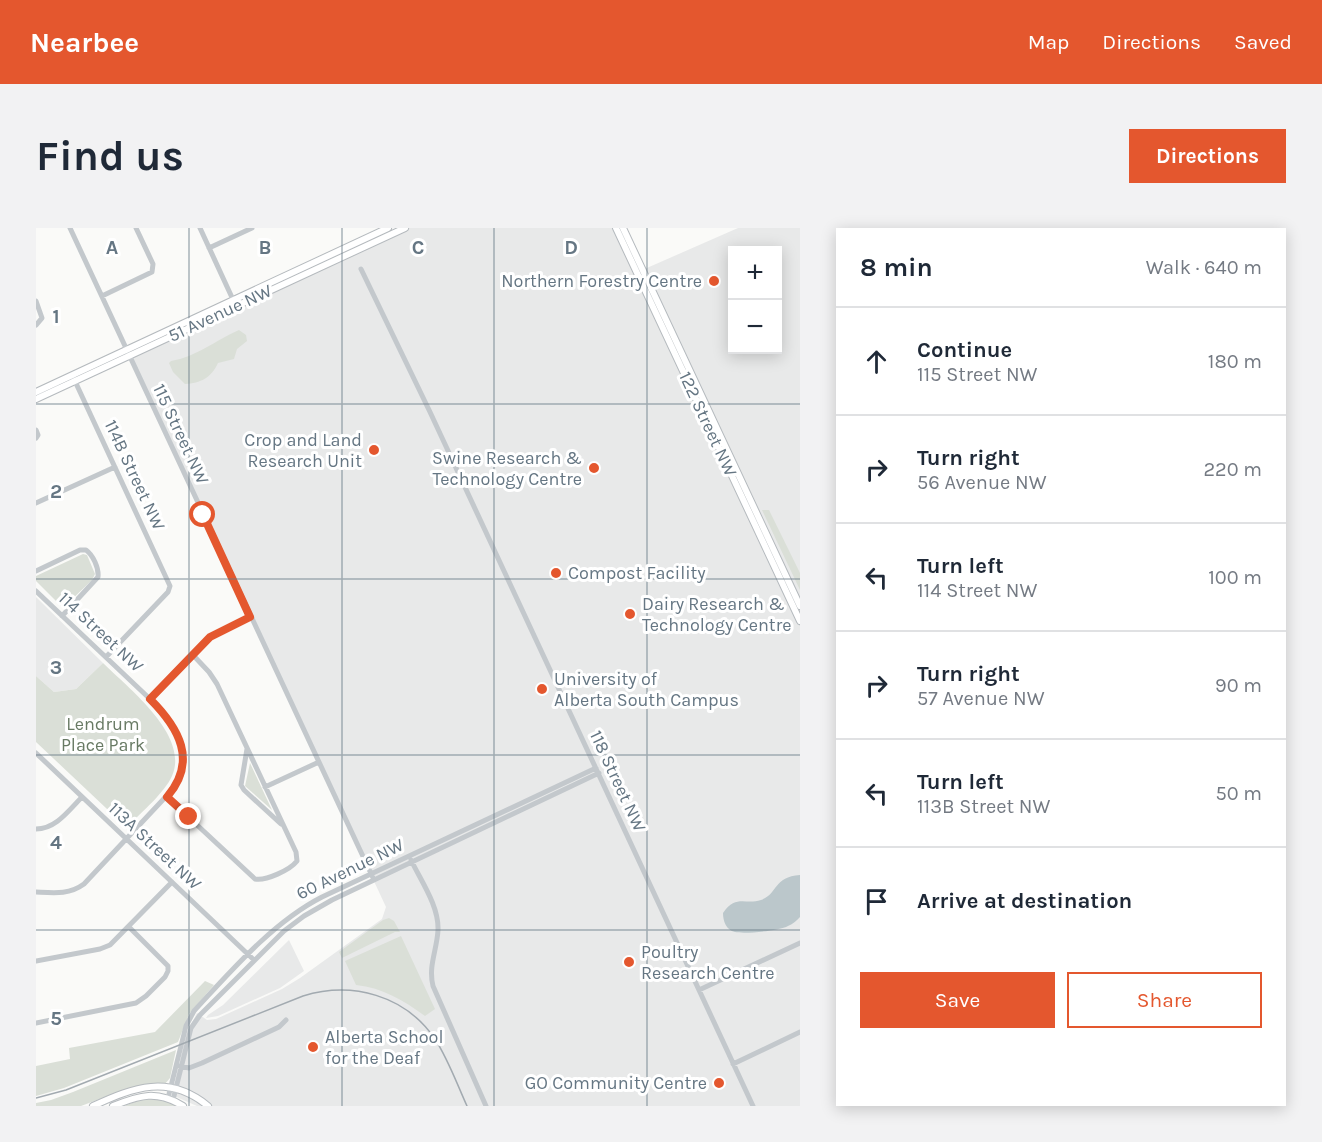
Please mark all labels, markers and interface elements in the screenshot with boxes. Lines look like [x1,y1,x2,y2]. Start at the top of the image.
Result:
text: Nearbee [30,26,139,59]
text: Map [1028,30,1069,54]
text: Directions [1102,30,1201,54]
text: Saved [1234,30,1292,54]
button: Directions [1129,129,1286,183]
text: Find us [36,131,184,181]
text: A [106,236,119,259]
text: B [259,236,271,259]
text: C [412,236,424,259]
text: D [564,236,578,259]
map controls [728,246,782,354]
button: + [728,246,782,300]
text: 8 min [860,252,933,283]
text: Walk · 640 m [1146,256,1262,279]
place label: Northern Forestry Centre [501,270,702,292]
marker: Northern Forestry Centre [707,274,721,288]
street label: 51 Avenue NW [164,279,276,347]
button: − [728,300,782,354]
text: 1 [52,305,60,328]
text: Continue [917,337,1012,363]
icon: ahead [860,345,893,378]
text: 180 m [1208,350,1262,373]
text: 115 Street NW [917,363,1037,386]
street label: 122 Street NW [674,368,742,480]
street label: 115 Street NW [148,380,214,488]
street label: 114B Street NW [100,416,170,534]
place label: Crop and Land Research Unit [244,429,362,472]
marker: Crop and Land Research Unit [367,443,381,457]
text: Turn right [917,445,1020,471]
place label: Swine Research & Technology Centre [432,447,582,490]
icon: right [860,453,893,486]
text: 220 m [1203,458,1262,481]
marker: Swine Research & Technology Centre [587,461,601,475]
text: 56 Avenue NW [917,471,1047,494]
text: 2 [50,480,62,503]
route start [189,501,215,527]
text: Turn left [917,553,1004,579]
icon: left [860,561,893,594]
place label: Compost Facility [568,562,706,584]
marker: Compost Facility [549,566,563,580]
text: 100 m [1208,566,1262,589]
text: 114 Street NW [917,579,1037,602]
street label: 114 Street NW [54,587,148,677]
place label: Dairy Research & Technology Centre [642,593,791,636]
marker: Dairy Research & Technology Centre [623,607,637,621]
text: 3 [50,656,62,679]
text: Turn right [917,661,1020,687]
place label: University of Alberta South Campus [554,668,739,711]
icon: right [860,669,893,702]
text: 90 m [1215,674,1262,697]
marker: University of Alberta South Campus [535,682,549,696]
text: 57 Avenue NW [917,687,1045,710]
park label: Lendrum Place Park [61,713,145,756]
street label: 118 Street NW [585,727,651,835]
text: Turn left [917,769,1004,795]
icon: left [860,777,893,810]
text: 50 m [1215,782,1262,805]
text: 113B Street NW [917,795,1050,818]
street label: 113A Street NW [104,797,206,895]
route end [175,803,201,829]
text: 4 [50,831,62,854]
street label: 60 Avenue NW [293,833,407,905]
icon: arrive [860,885,893,918]
text: Arrive at destination [917,888,1132,914]
place label: Poultry Research Centre [641,941,774,984]
marker: Poultry Research Centre [622,955,636,969]
button: Save [860,972,1055,1028]
button: Share [1067,972,1262,1028]
text: 5 [50,1007,62,1030]
place label: Alberta School for the Deaf [325,1026,444,1069]
marker: Alberta School for the Deaf [306,1040,320,1054]
place label: GO Community Centre [525,1072,707,1094]
marker: GO Community Centre [712,1076,726,1090]

